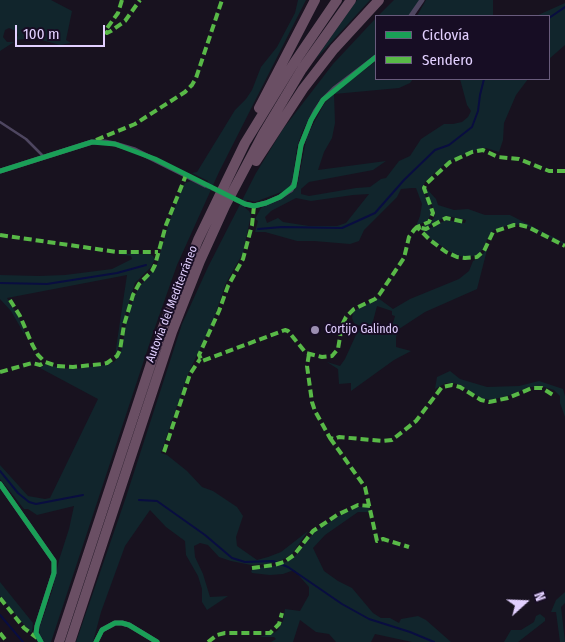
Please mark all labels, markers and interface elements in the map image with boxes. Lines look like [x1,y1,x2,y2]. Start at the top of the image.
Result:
scale bar [18,15,108,47]
legend [375,15,550,80]
text: 100 m [23,25,60,43]
text: Ciclovía [422,26,469,44]
text: Sendero [422,51,473,69]
street label: Autovía del Mediterráneo [143,244,201,364]
place label: Cortijo Galindo [325,323,398,337]
marker: Cortijo Galindo [309,324,321,336]
north arrow [500,577,550,627]
text: N [530,590,549,604]

